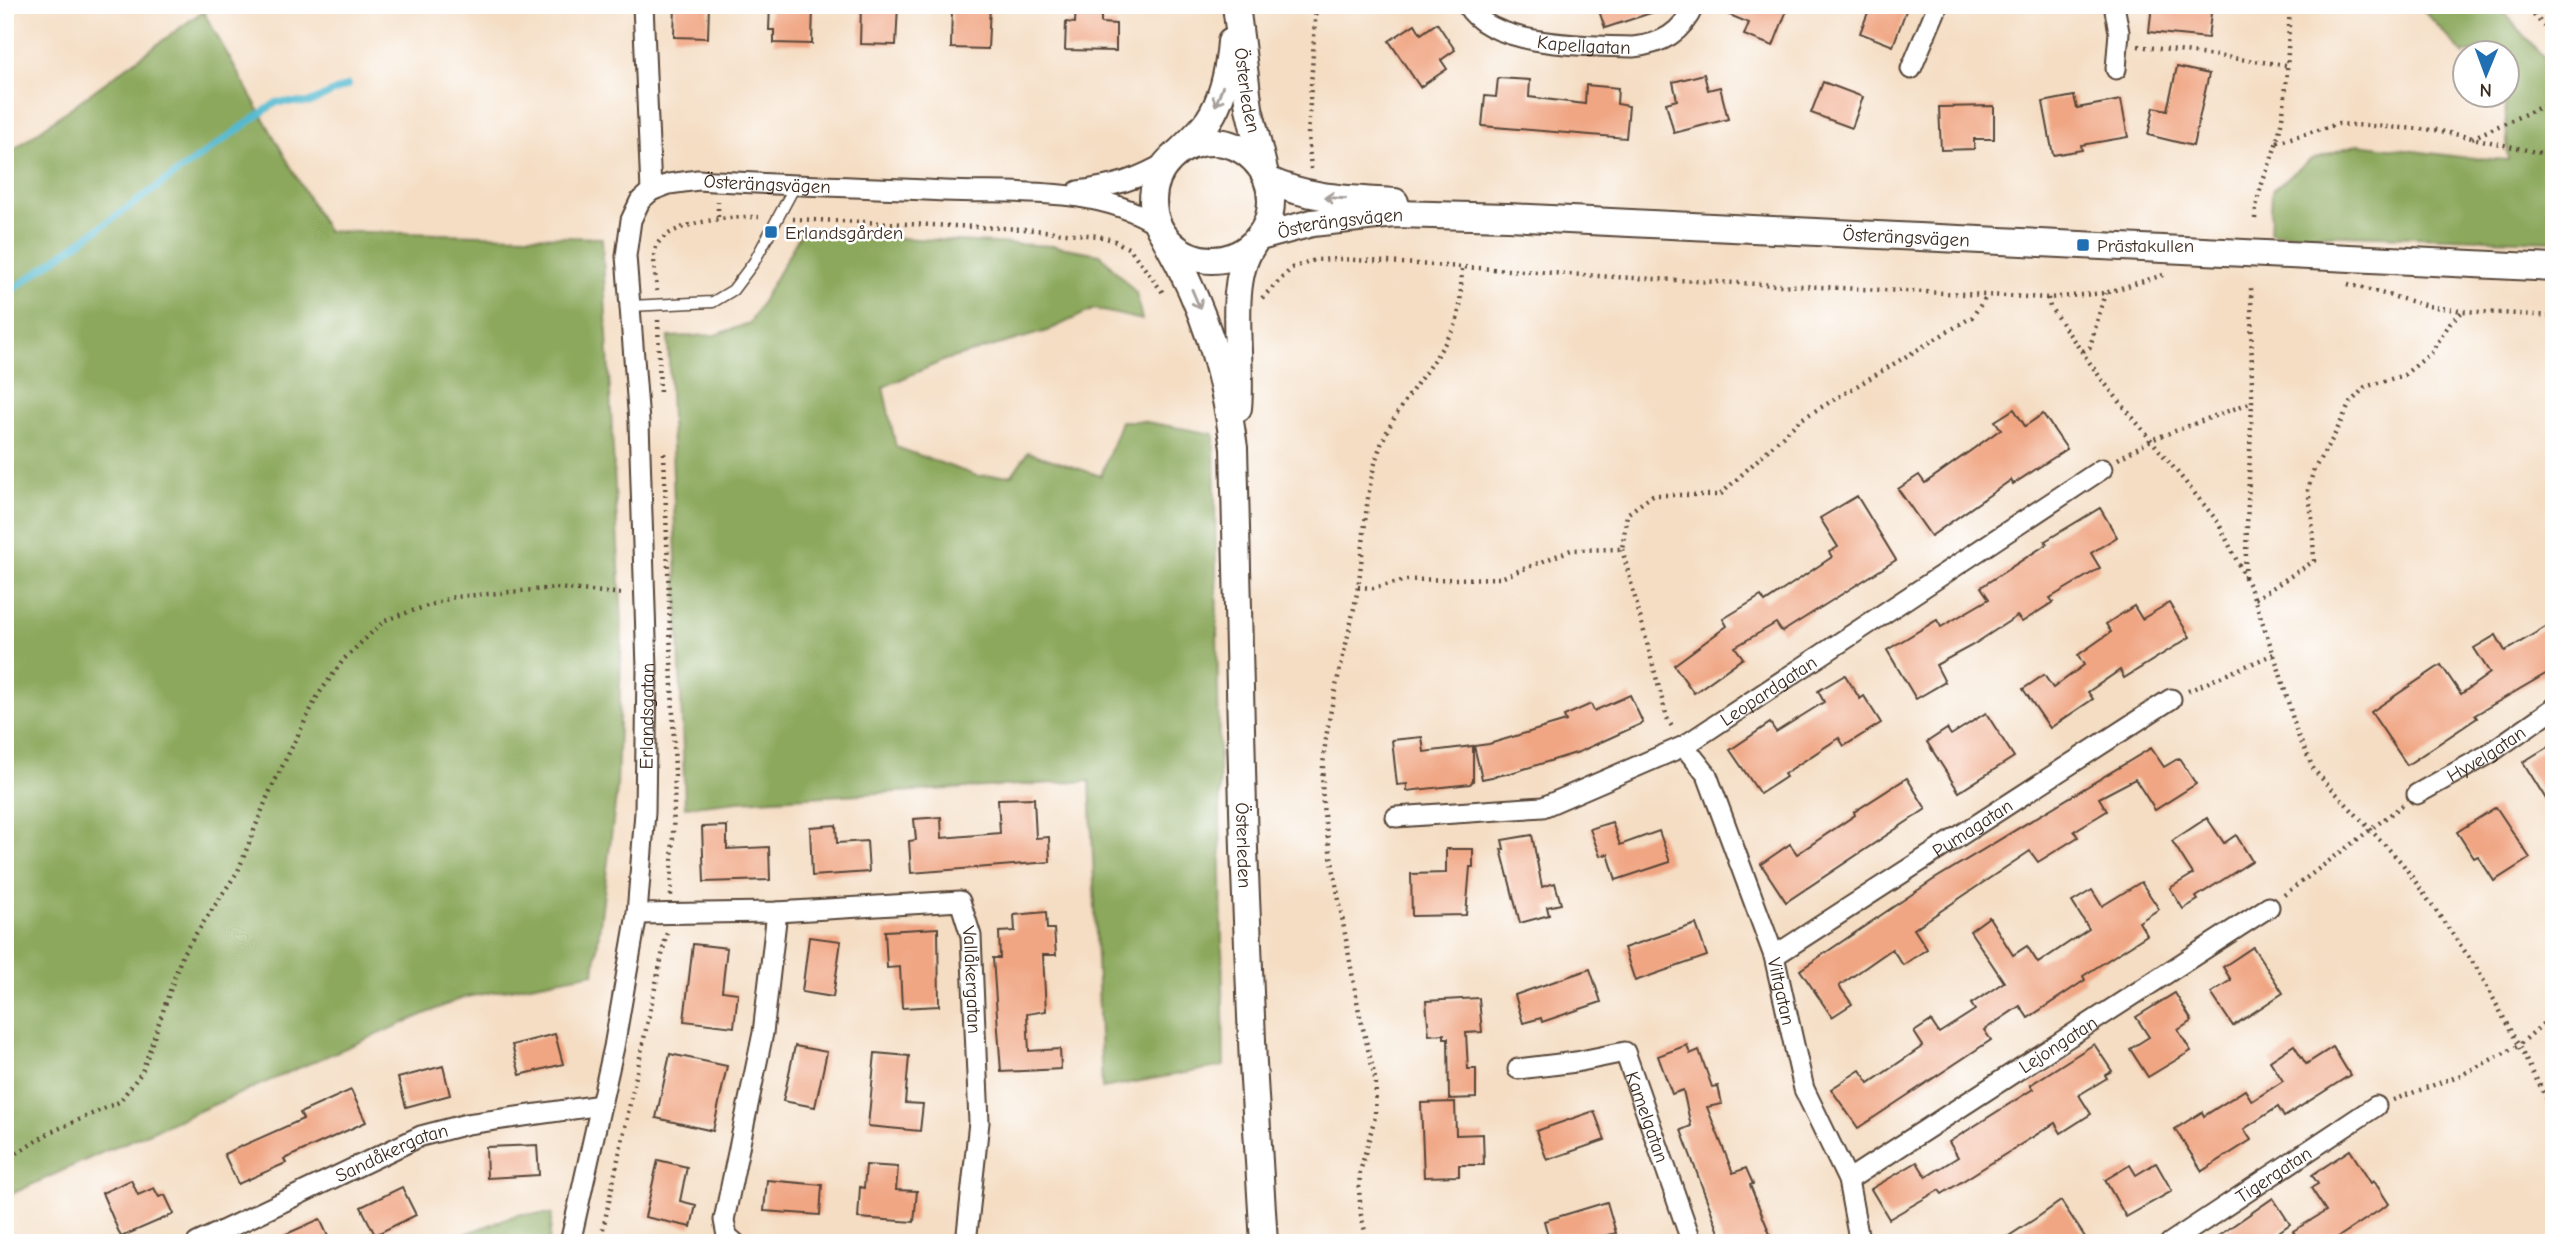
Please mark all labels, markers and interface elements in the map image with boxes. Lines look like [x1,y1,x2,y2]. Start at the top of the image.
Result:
street label: Kapellgatan [1536,31,1631,59]
north arrow [2450,38,2520,108]
street label: Österleden [1229,46,1265,135]
text: N [2479,79,2492,101]
one-way arrow [1212,85,1224,107]
street label: Österängsvägen [703,170,831,198]
one-way arrow [1325,191,1347,204]
street label: Österängsvägen [1275,204,1404,244]
place label: Erlandsgården [785,222,903,244]
street label: Österängsvägen [1842,223,1970,251]
marker: Erlandsgården [763,224,779,240]
place label: Prästakullen [2097,235,2194,257]
marker: Prästakullen [2075,237,2091,253]
one-way arrow [1190,287,1203,309]
street label: Leopardgatan [1716,651,1821,731]
street label: Erlandsgatan [636,663,659,770]
street label: Hyvelgatan [2443,721,2530,787]
street label: Pumagatan [1928,795,2017,863]
street label: Österleden [1231,802,1256,889]
street label: Vallåkergatan [957,924,985,1034]
street label: Viltgatan [1763,955,1799,1027]
street label: Lejongatan [2015,1011,2102,1078]
street label: Kamelgatan [1621,1069,1673,1165]
street label: Sandåkergatan [332,1119,450,1187]
street label: Tigergatan [2232,1142,2316,1208]

